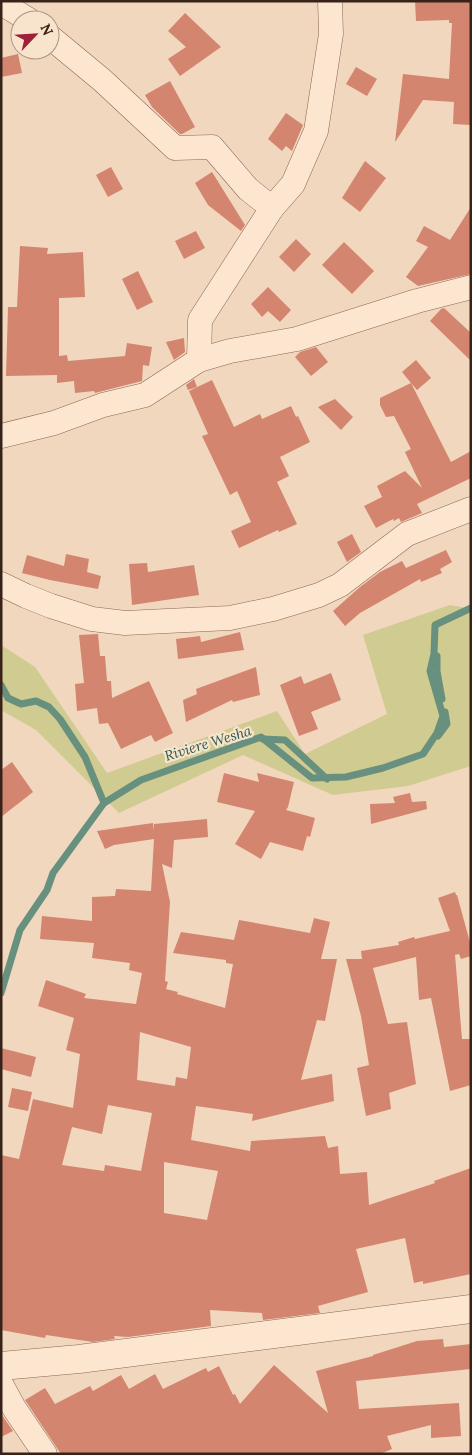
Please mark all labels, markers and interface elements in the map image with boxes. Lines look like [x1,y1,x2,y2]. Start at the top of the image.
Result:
north arrow [10,10,60,60]
text: N [36,21,57,38]
water label: Riviere Wesha [162,721,254,765]

